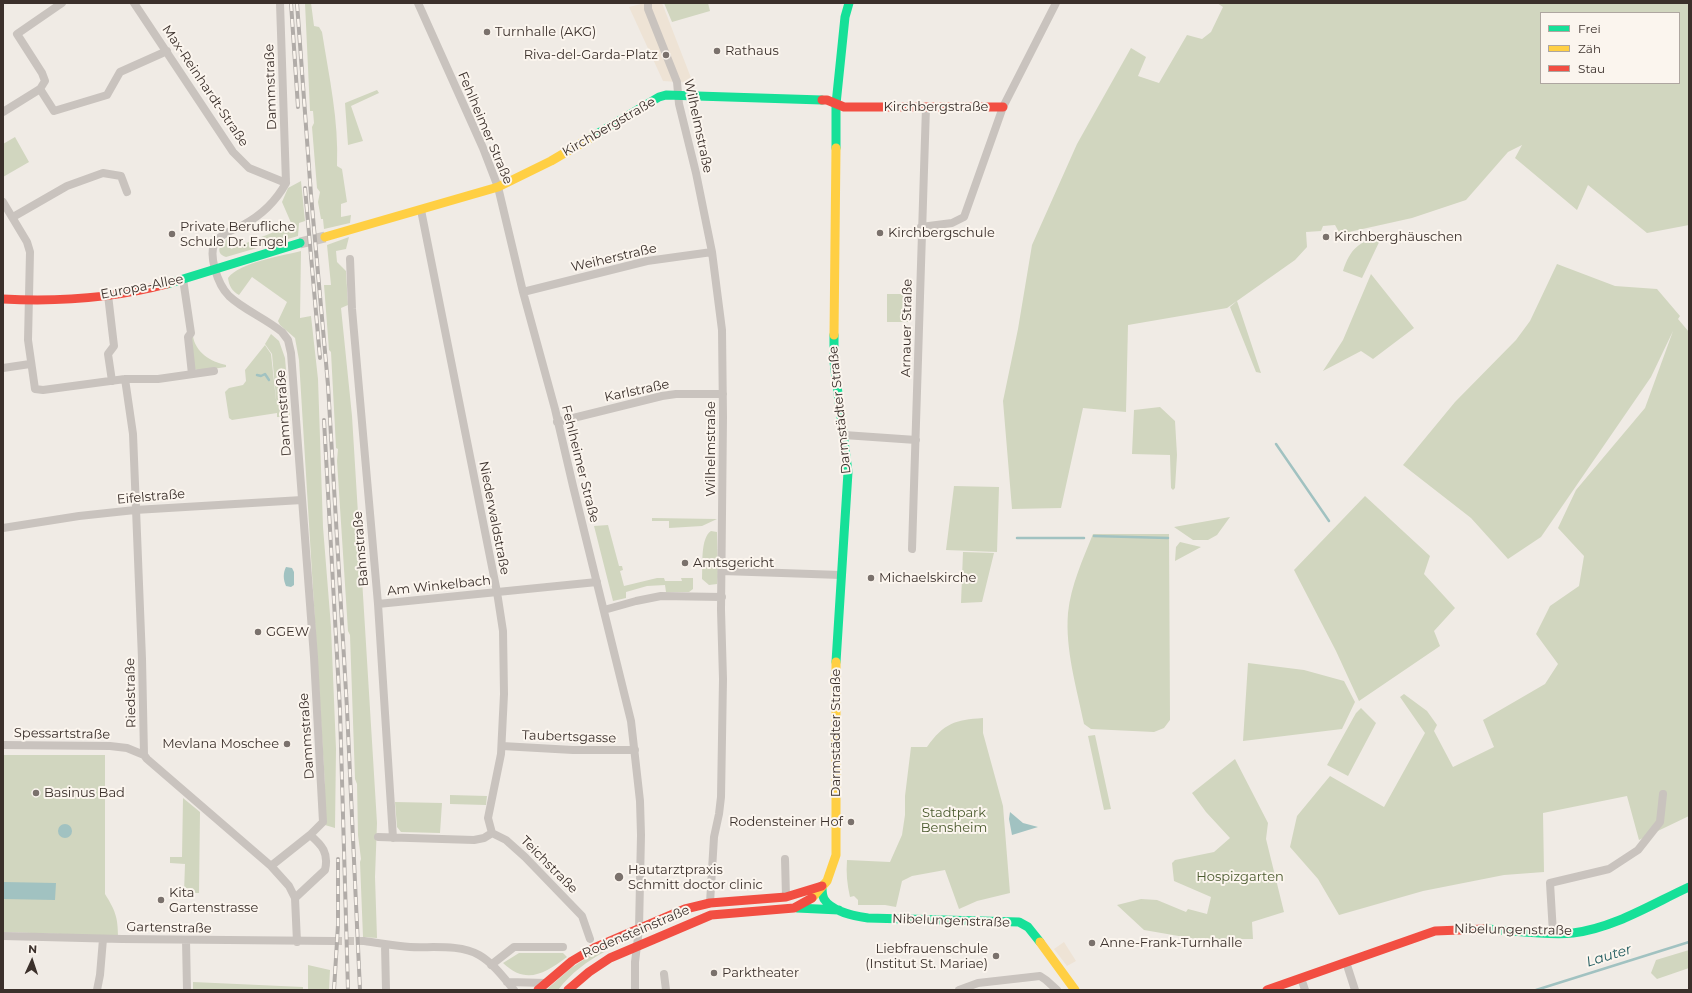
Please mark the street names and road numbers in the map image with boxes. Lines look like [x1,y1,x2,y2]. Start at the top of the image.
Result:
street label: Max-Reinhardt-Straße [158,22,252,150]
street label: Dammstraße [262,44,280,130]
street label: Fehlheimer Straße [454,69,516,187]
street label: Wilhelmstraße [680,78,716,174]
street label: Kirchbergstraße [560,94,658,160]
street label: Kirchbergstraße [884,99,988,115]
street label: Weiherstraße [570,241,658,275]
street label: Europa-Allee [99,271,185,303]
street label: Arnauer Straße [898,279,916,377]
street label: Darmstädter Straße [826,345,854,475]
street label: Dammstraße [273,369,295,457]
street label: Karlstraße [603,377,671,405]
street label: Wilhelmstraße [703,401,719,497]
street label: Fehlheimer Straße [558,404,602,524]
street label: Niederwaldstraße [475,460,513,576]
street label: Eifelstraße [116,486,186,508]
street label: Bahnstraße [350,511,372,587]
street label: Am Winkelbach [386,573,492,599]
street label: Riedstraße [123,658,139,728]
street label: Darmstädter Straße [828,669,844,797]
street label: Dammstraße [296,692,318,780]
street label: Spessartstraße [14,725,110,743]
street label: Taubertsgasse [522,728,616,746]
street label: Teichstraße [517,833,581,897]
street label: Rodensteinstraße [580,902,692,962]
street label: Nibelungenstraße [892,911,1010,931]
street label: Gartenstraße [126,919,212,937]
street label: Nibelungenstraße [1454,921,1572,939]

